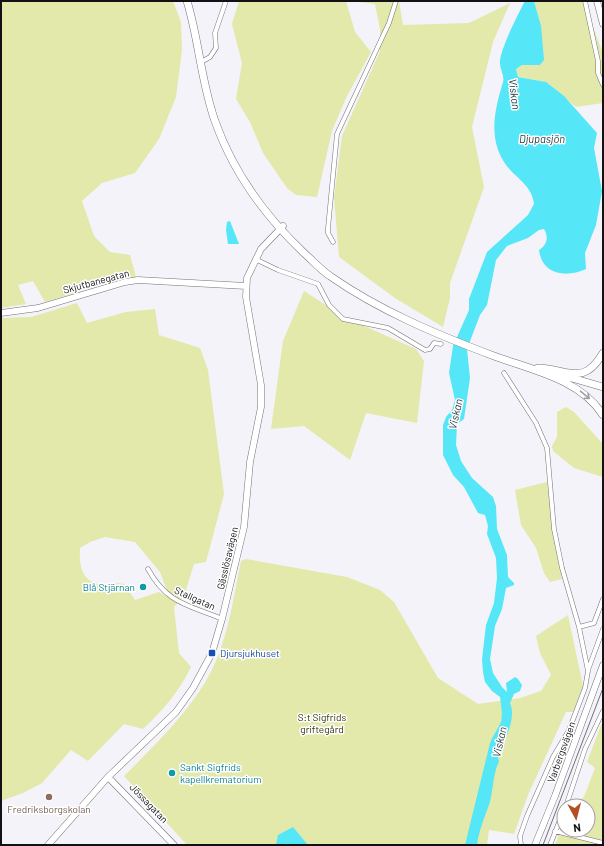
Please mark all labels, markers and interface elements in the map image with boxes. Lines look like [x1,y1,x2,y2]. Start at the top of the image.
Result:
water label: Viskan [507,78,523,110]
water label: Djupasjön [519,132,565,145]
street label: Skjutbanegatan [62,266,130,296]
one-way arrow [580,390,590,399]
water label: Viskan [445,397,465,431]
street label: Gässlösavägen [214,525,240,591]
place label: Blå Stjärnan [83,581,135,593]
marker: Blå Stjärnan [138,582,148,592]
street label: Stallgatan [173,584,217,612]
place label: Djursjukhuset [220,647,280,659]
marker: Djursjukhuset [207,648,217,658]
park label: S:t Sigfrids griftegård [298,711,346,735]
street label: Varbergsvägen [544,720,578,784]
water label: Viskan [489,725,509,759]
place label: Sankt Sigfrids kapellkrematorium [180,761,261,785]
marker: Sankt Sigfrids kapellkrematorium [167,768,177,778]
street label: Jössagatan [127,781,171,825]
marker: Fredriksborgskolan [44,792,54,802]
north arrow [556,798,596,838]
place label: Fredriksborgskolan [7,803,91,815]
text: N [573,822,582,835]

